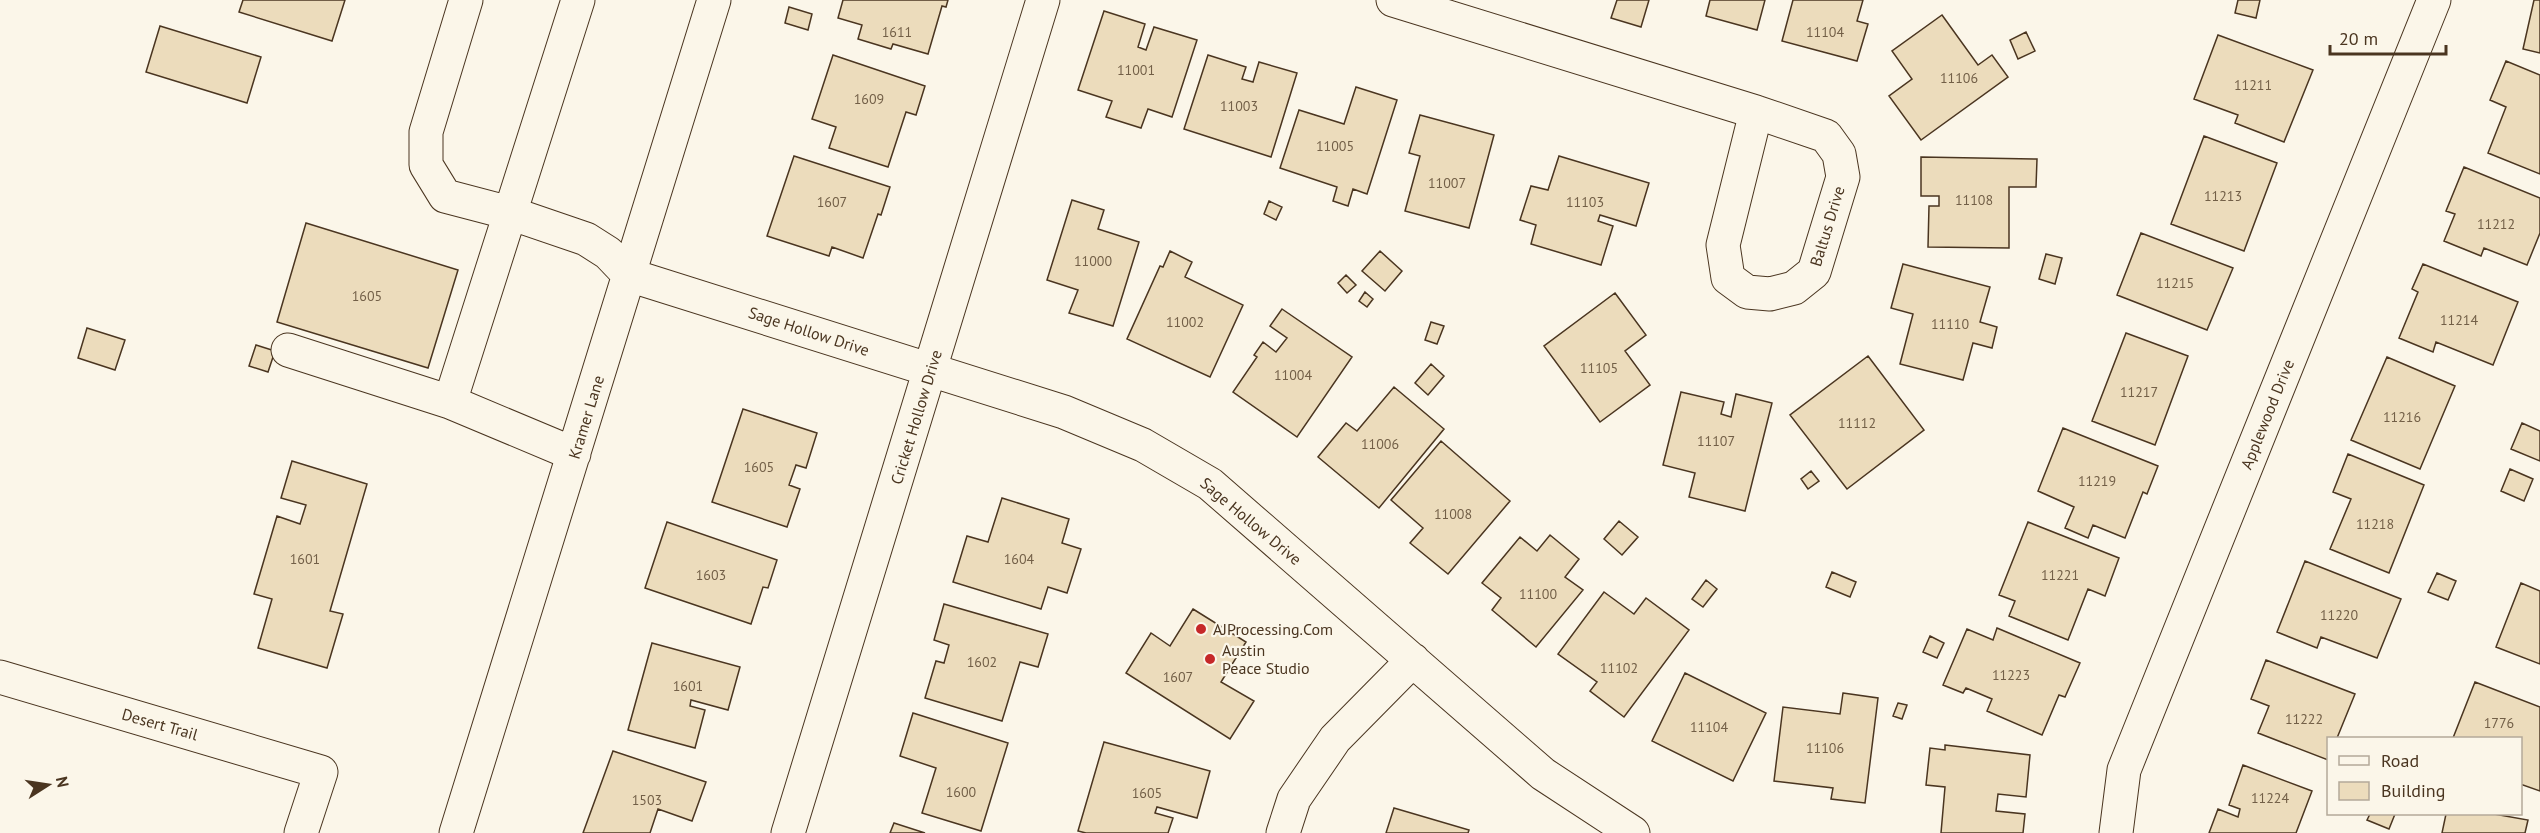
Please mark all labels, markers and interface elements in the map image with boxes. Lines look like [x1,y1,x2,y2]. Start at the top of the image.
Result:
scale bar [2330,18,2446,56]
house number: 1611 [882,23,912,41]
house number: 11104 [1806,23,1844,41]
text: 20 m [2339,27,2378,50]
house number: 11001 [1117,61,1155,79]
house number: 11106 [1940,69,1978,87]
house number: 11211 [2234,76,2272,94]
house number: 1609 [854,90,884,108]
house number: 11003 [1220,97,1258,115]
house number: 11005 [1316,137,1354,155]
house number: 11007 [1428,174,1466,192]
street label: Baltus Drive [1805,183,1849,269]
house number: 11213 [2204,187,2242,205]
house number: 11108 [1955,191,1993,209]
house number: 1607 [817,193,847,211]
house number: 11103 [1566,193,1604,211]
house number: 11212 [2477,215,2515,233]
house number: 11000 [1074,252,1112,270]
house number: 11215 [2156,274,2194,292]
house number: 1605 [352,287,382,305]
street label: Sage Hollow Drive [746,302,872,360]
house number: 11214 [2440,311,2478,329]
house number: 11002 [1166,313,1204,331]
house number: 11110 [1931,315,1969,333]
street label: Cricket Hollow Drive [886,347,946,487]
street label: Applewood Drive [2236,356,2298,472]
house number: 11105 [1580,359,1618,377]
house number: 11004 [1274,366,1312,384]
street label: Kramer Lane [564,373,608,461]
house number: 11217 [2120,383,2158,401]
house number: 11216 [2383,408,2421,426]
house number: 11112 [1838,414,1876,432]
house number: 11107 [1697,432,1735,450]
house number: 11006 [1361,435,1399,453]
house number: 1605 [744,458,774,476]
house number: 11219 [2078,472,2116,490]
street label: Sage Hollow Drive [1196,473,1306,569]
house number: 11008 [1434,505,1472,523]
house number: 11218 [2356,515,2394,533]
house number: 1601 [290,550,320,568]
house number: 1604 [1004,550,1035,568]
house number: 1603 [696,566,726,584]
house number: 11221 [2041,566,2079,584]
house number: 11100 [1519,585,1557,603]
house number: 11220 [2320,606,2358,624]
place label: AJProcessing.Com [1213,619,1333,639]
marker: AJProcessing.Com [1194,622,1208,636]
place label: Austin Peace Studio [1222,640,1310,678]
marker: Austin Peace Studio [1203,652,1217,666]
house number: 1602 [967,653,997,671]
house number: 11102 [1600,659,1638,677]
house number: 11223 [1992,666,2030,684]
house number: 1607 [1163,668,1193,686]
house number: 1601 [673,677,703,695]
street label: Desert Trail [120,704,201,744]
house number: 11222 [2285,710,2323,728]
house number: 1776 [2484,714,2514,732]
house number: 11104 [1690,718,1728,736]
legend [2327,737,2522,815]
house number: 11106 [1806,739,1844,757]
text: Road [2381,749,2419,772]
north arrow [18,755,78,815]
text: N [52,775,74,789]
text: Building [2381,779,2445,802]
house number: 1600 [946,783,977,801]
house number: 1605 [1132,784,1162,802]
house number: 11224 [2251,789,2289,807]
house number: 1503 [632,791,662,809]

